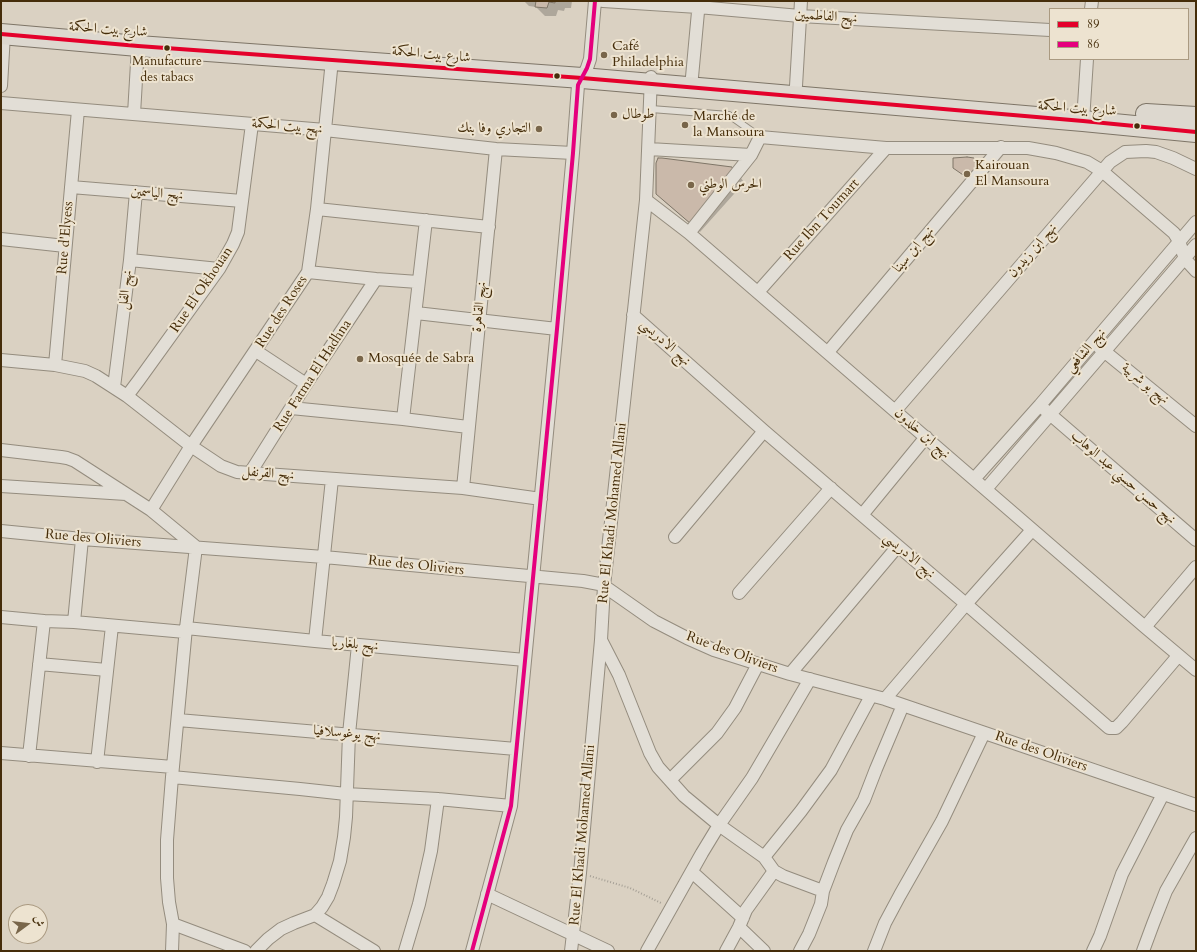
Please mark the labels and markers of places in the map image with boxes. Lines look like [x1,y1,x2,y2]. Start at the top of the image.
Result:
place label: Café Philadelphia [612,39,684,72]
marker: Manufacture des tabacs [162,43,172,53]
marker: Café Philadelphia [599,50,609,60]
place label: Manufacture des tabacs [132,54,202,85]
unlabelled marker [552,71,562,81]
place label: طوطال [622,107,654,123]
place label: Marché de la Mansoura [693,109,765,142]
marker: طوطال [609,110,619,120]
marker: Marché de la Mansoura [680,120,690,130]
place label: التجاري وفا بنك [457,121,531,137]
unlabelled marker [1132,121,1142,131]
marker: التجاري وفا بنك [534,124,544,134]
place label: Kairouan El Mansoura [975,158,1049,190]
marker: Kairouan El Mansoura [962,169,972,179]
place label: الحرس الوطني [699,177,762,193]
marker: الحرس الوطني [686,180,696,190]
place label: Mosquée de Sabra [368,351,474,367]
marker: Mosquée de Sabra [355,354,365,364]

